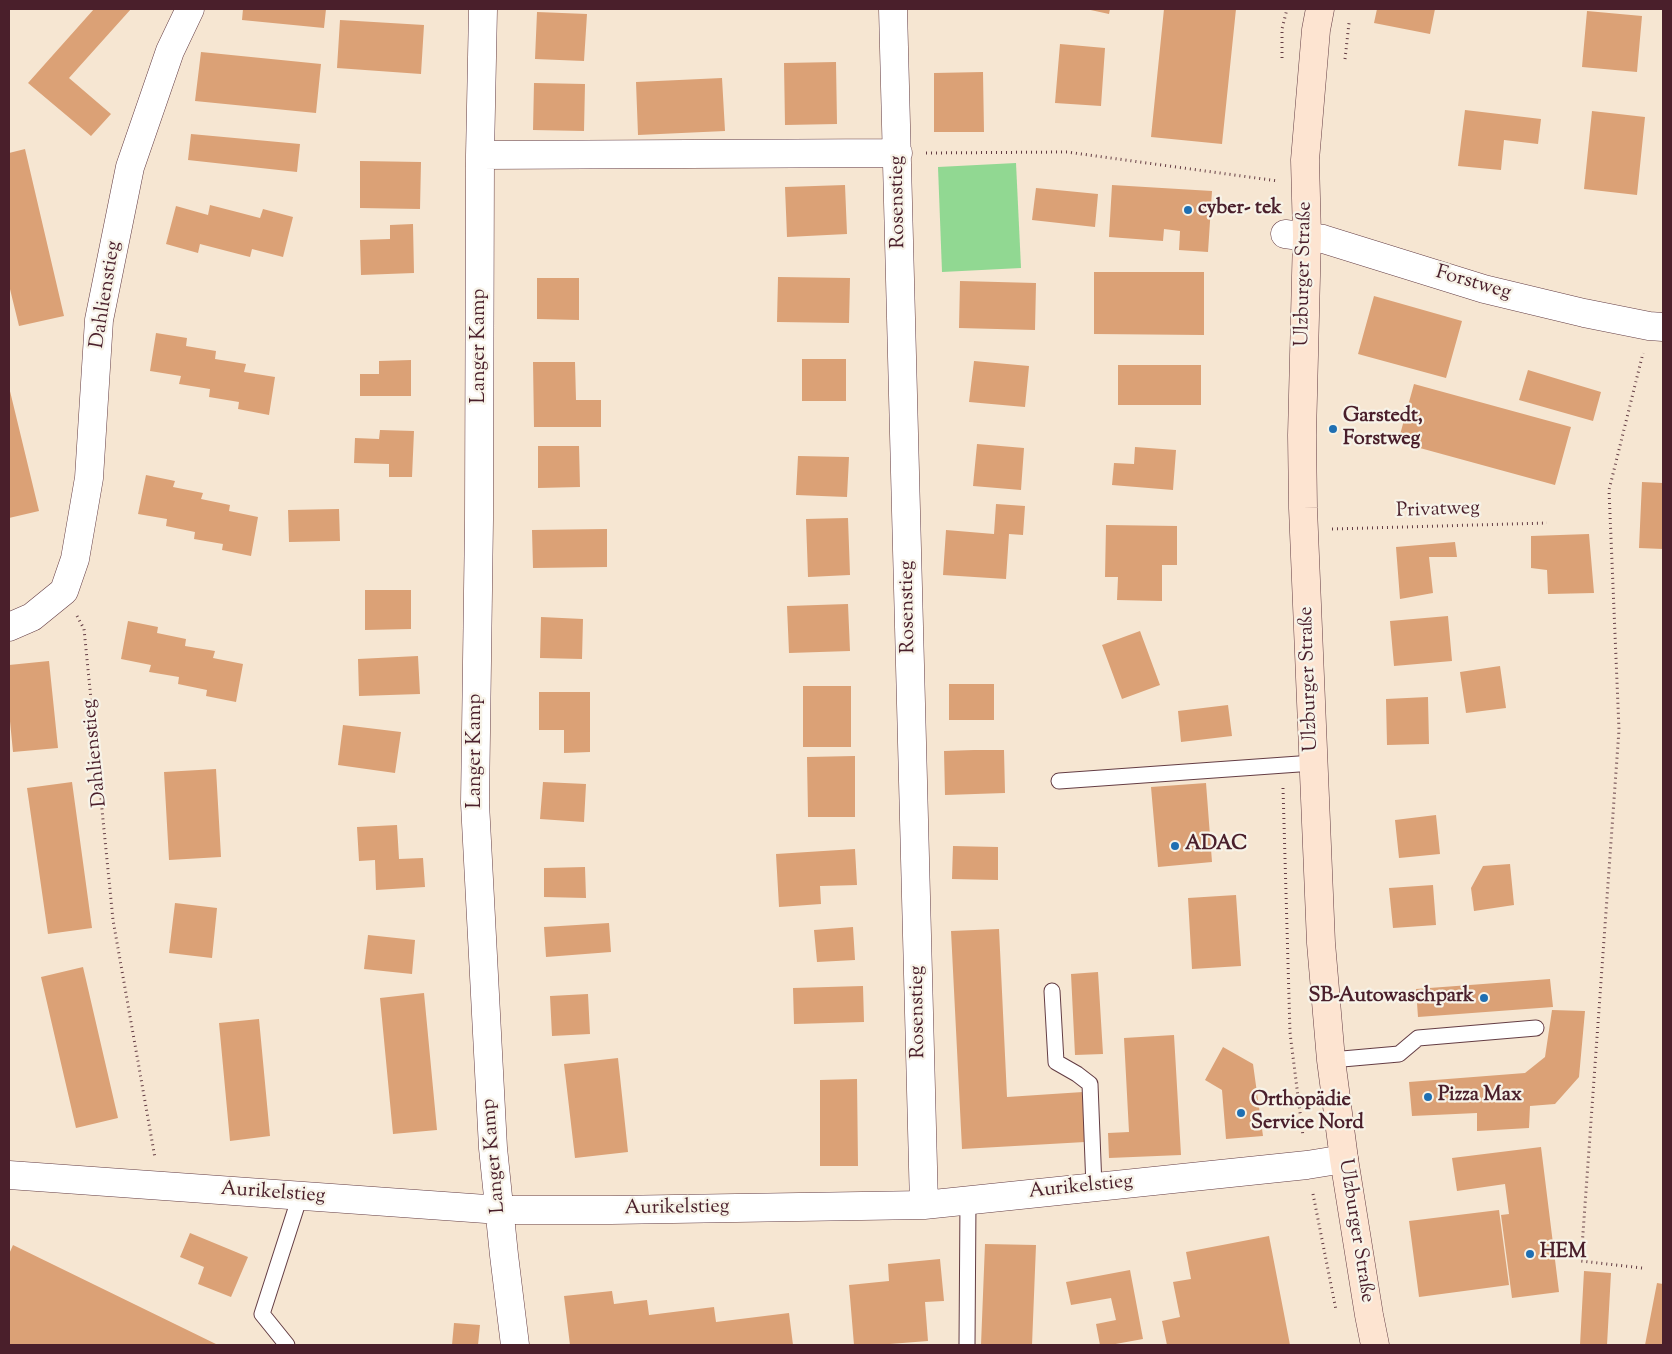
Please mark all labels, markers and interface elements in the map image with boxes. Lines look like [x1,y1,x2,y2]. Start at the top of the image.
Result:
street label: Rosenstieg [886,155,912,249]
place label: cyber- tek [1198,198,1282,222]
street label: Ulzburger Straße [1292,201,1318,347]
marker: cyber- tek [1182,204,1194,216]
street label: Dahlienstieg [87,240,127,350]
street label: Forstweg [1433,262,1513,306]
street label: Langer Kamp [469,289,493,403]
place label: Garstedt, Forstweg [1343,406,1423,453]
marker: Garstedt, Forstweg [1327,423,1339,435]
street label: Privatweg [1396,498,1480,524]
street label: Rosenstieg [896,560,922,654]
street label: Ulzburger Straße [1295,606,1325,752]
street label: Langer Kamp [465,694,489,808]
street label: Dahlienstieg [78,698,114,808]
place label: ADAC [1185,834,1247,858]
marker: ADAC [1169,840,1181,852]
street label: Rosenstieg [906,965,932,1059]
place label: SB-Autowaschpark [1309,986,1474,1010]
marker: SB-Autowaschpark [1478,992,1490,1004]
place label: Pizza Max [1438,1085,1522,1109]
place label: Orthopädie Service Nord [1251,1090,1364,1137]
marker: Pizza Max [1422,1091,1434,1103]
street label: Langer Kamp [478,1098,512,1214]
marker: Orthopädie Service Nord [1235,1107,1247,1119]
street label: Ulzburger Straße [1332,1157,1378,1305]
street label: Aurikelstieg [1028,1171,1134,1205]
street label: Aurikelstieg [220,1178,326,1210]
street label: Aurikelstieg [624,1196,730,1222]
place label: HEM [1540,1242,1586,1266]
marker: HEM [1524,1248,1536,1260]

